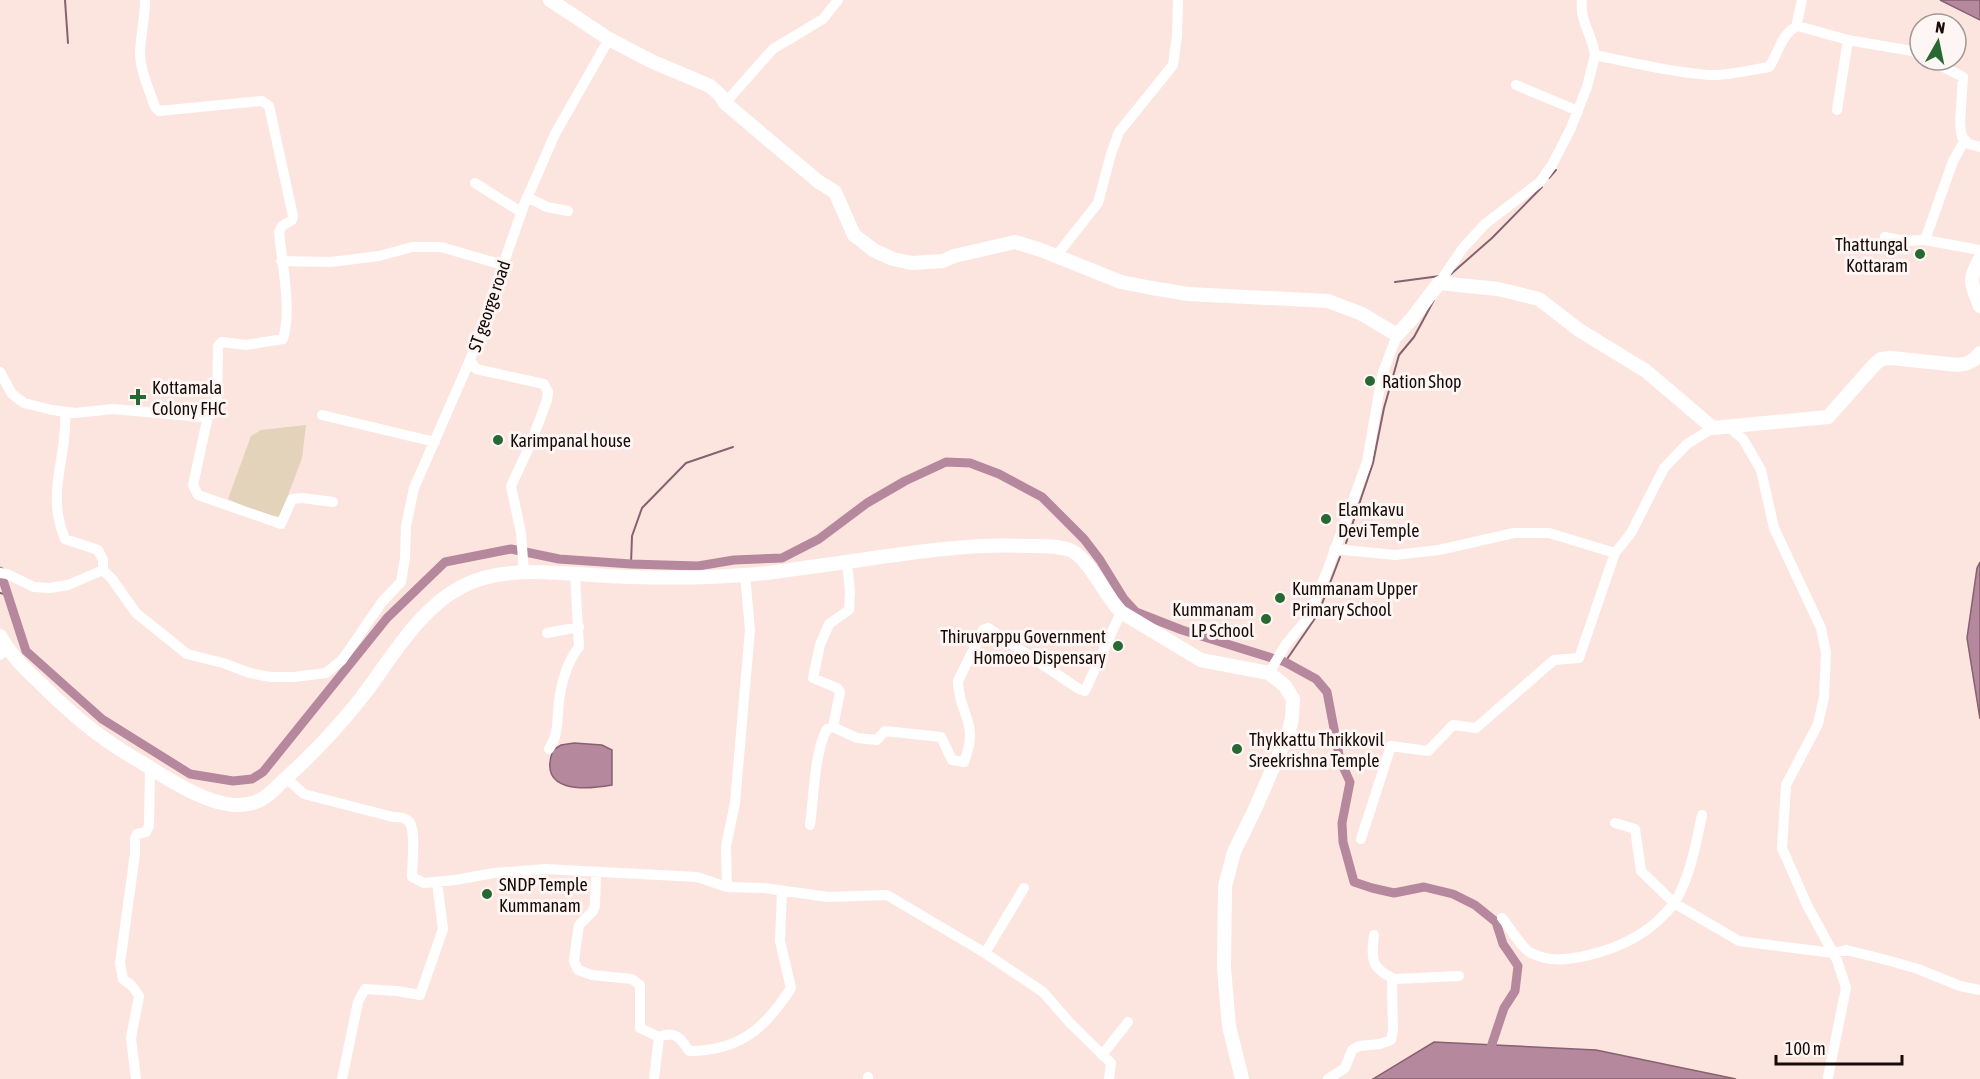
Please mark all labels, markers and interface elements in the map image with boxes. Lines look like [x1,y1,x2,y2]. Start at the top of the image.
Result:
north arrow [1908,12,1968,72]
text: N [1934,18,1946,37]
place label: Thattungal Kottaram [1835,234,1908,276]
marker: Thattungal Kottaram [1913,247,1927,261]
street label: ST george road [464,258,514,354]
place label: Ration Shop [1382,371,1462,392]
marker: Ration Shop [1363,374,1377,388]
place label: Kottamala Colony FHC [152,377,226,419]
marker: Kottamala Colony FHC [129,388,147,406]
place label: Karimpanal house [510,430,631,451]
marker: Karimpanal house [491,433,505,447]
place label: Elamkavu Devi Temple [1338,499,1419,541]
marker: Elamkavu Devi Temple [1319,512,1333,526]
place label: Kummanam Upper Primary School [1292,578,1418,620]
marker: Kummanam Upper Primary School [1273,591,1287,605]
place label: Kummanam LP School [1172,599,1254,641]
marker: Kummanam LP School [1259,612,1273,626]
place label: Thiruvarppu Government Homoeo Dispensary [940,626,1106,668]
marker: Thiruvarppu Government Homoeo Dispensary [1111,639,1125,653]
place label: Thykkattu Thrikkovil Sreekrishna Temple [1249,729,1384,771]
marker: Thykkattu Thrikkovil Sreekrishna Temple [1230,742,1244,756]
place label: SNDP Temple Kummanam [499,874,588,916]
marker: SNDP Temple Kummanam [480,887,494,901]
scale bar [1776,1028,1902,1066]
text: 100 m [1785,1038,1826,1059]

